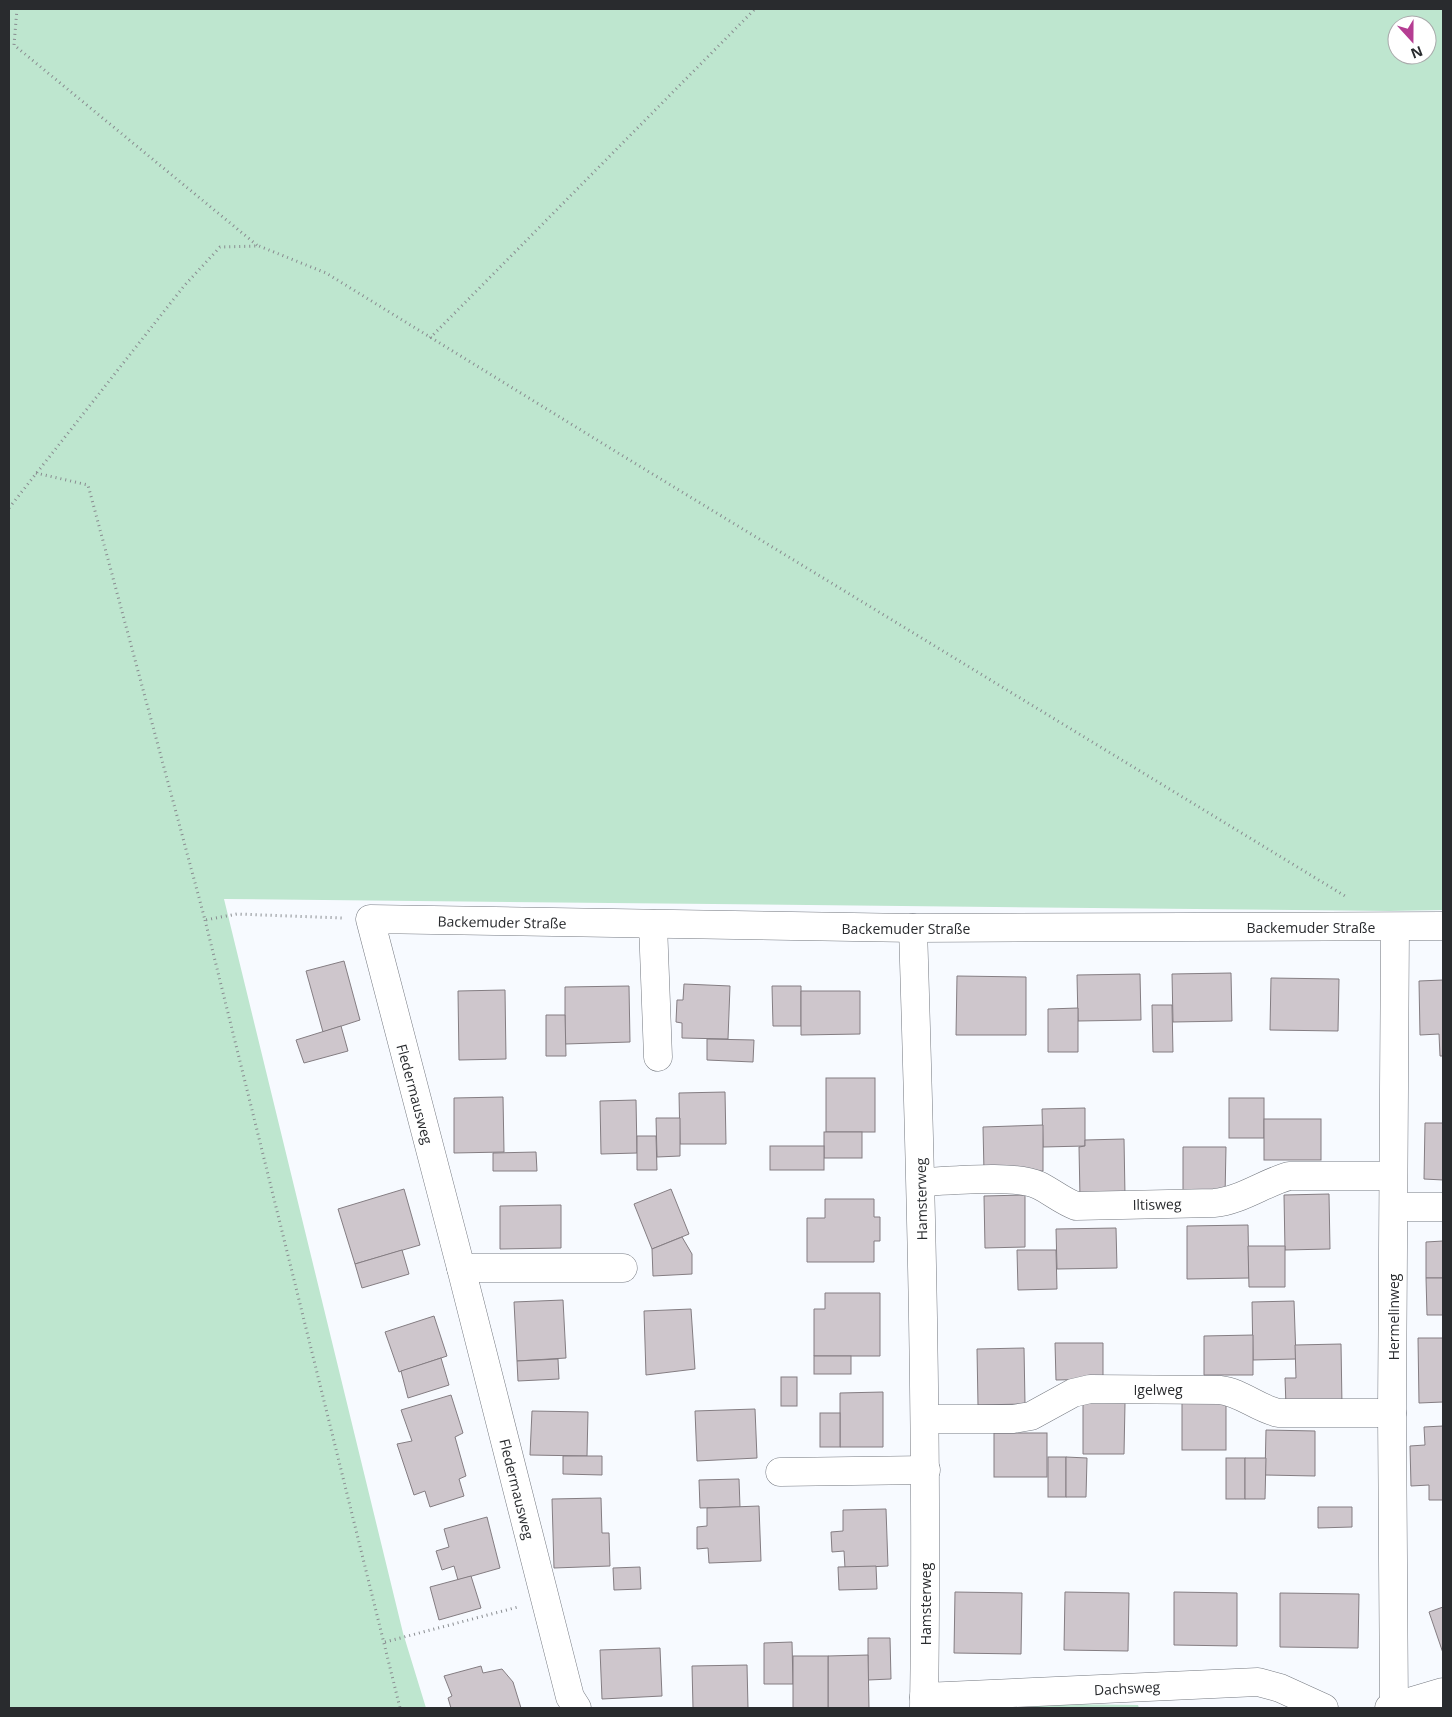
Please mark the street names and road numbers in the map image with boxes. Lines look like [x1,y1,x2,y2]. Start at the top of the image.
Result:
street label: Backemuder Straße [437,911,567,933]
street label: Backemuder Straße [1247,918,1376,937]
street label: Backemuder Straße [842,919,971,938]
street label: Fledermausweg [392,1042,438,1147]
street label: Hamsterweg [911,1157,931,1240]
street label: Iltisweg [1132,1194,1182,1214]
street label: Hermelinweg [1384,1273,1403,1360]
street label: Igelweg [1133,1380,1183,1399]
street label: Fledermausweg [495,1437,539,1542]
street label: Hamsterweg [916,1562,935,1645]
street label: Dachsweg [1093,1677,1161,1699]

